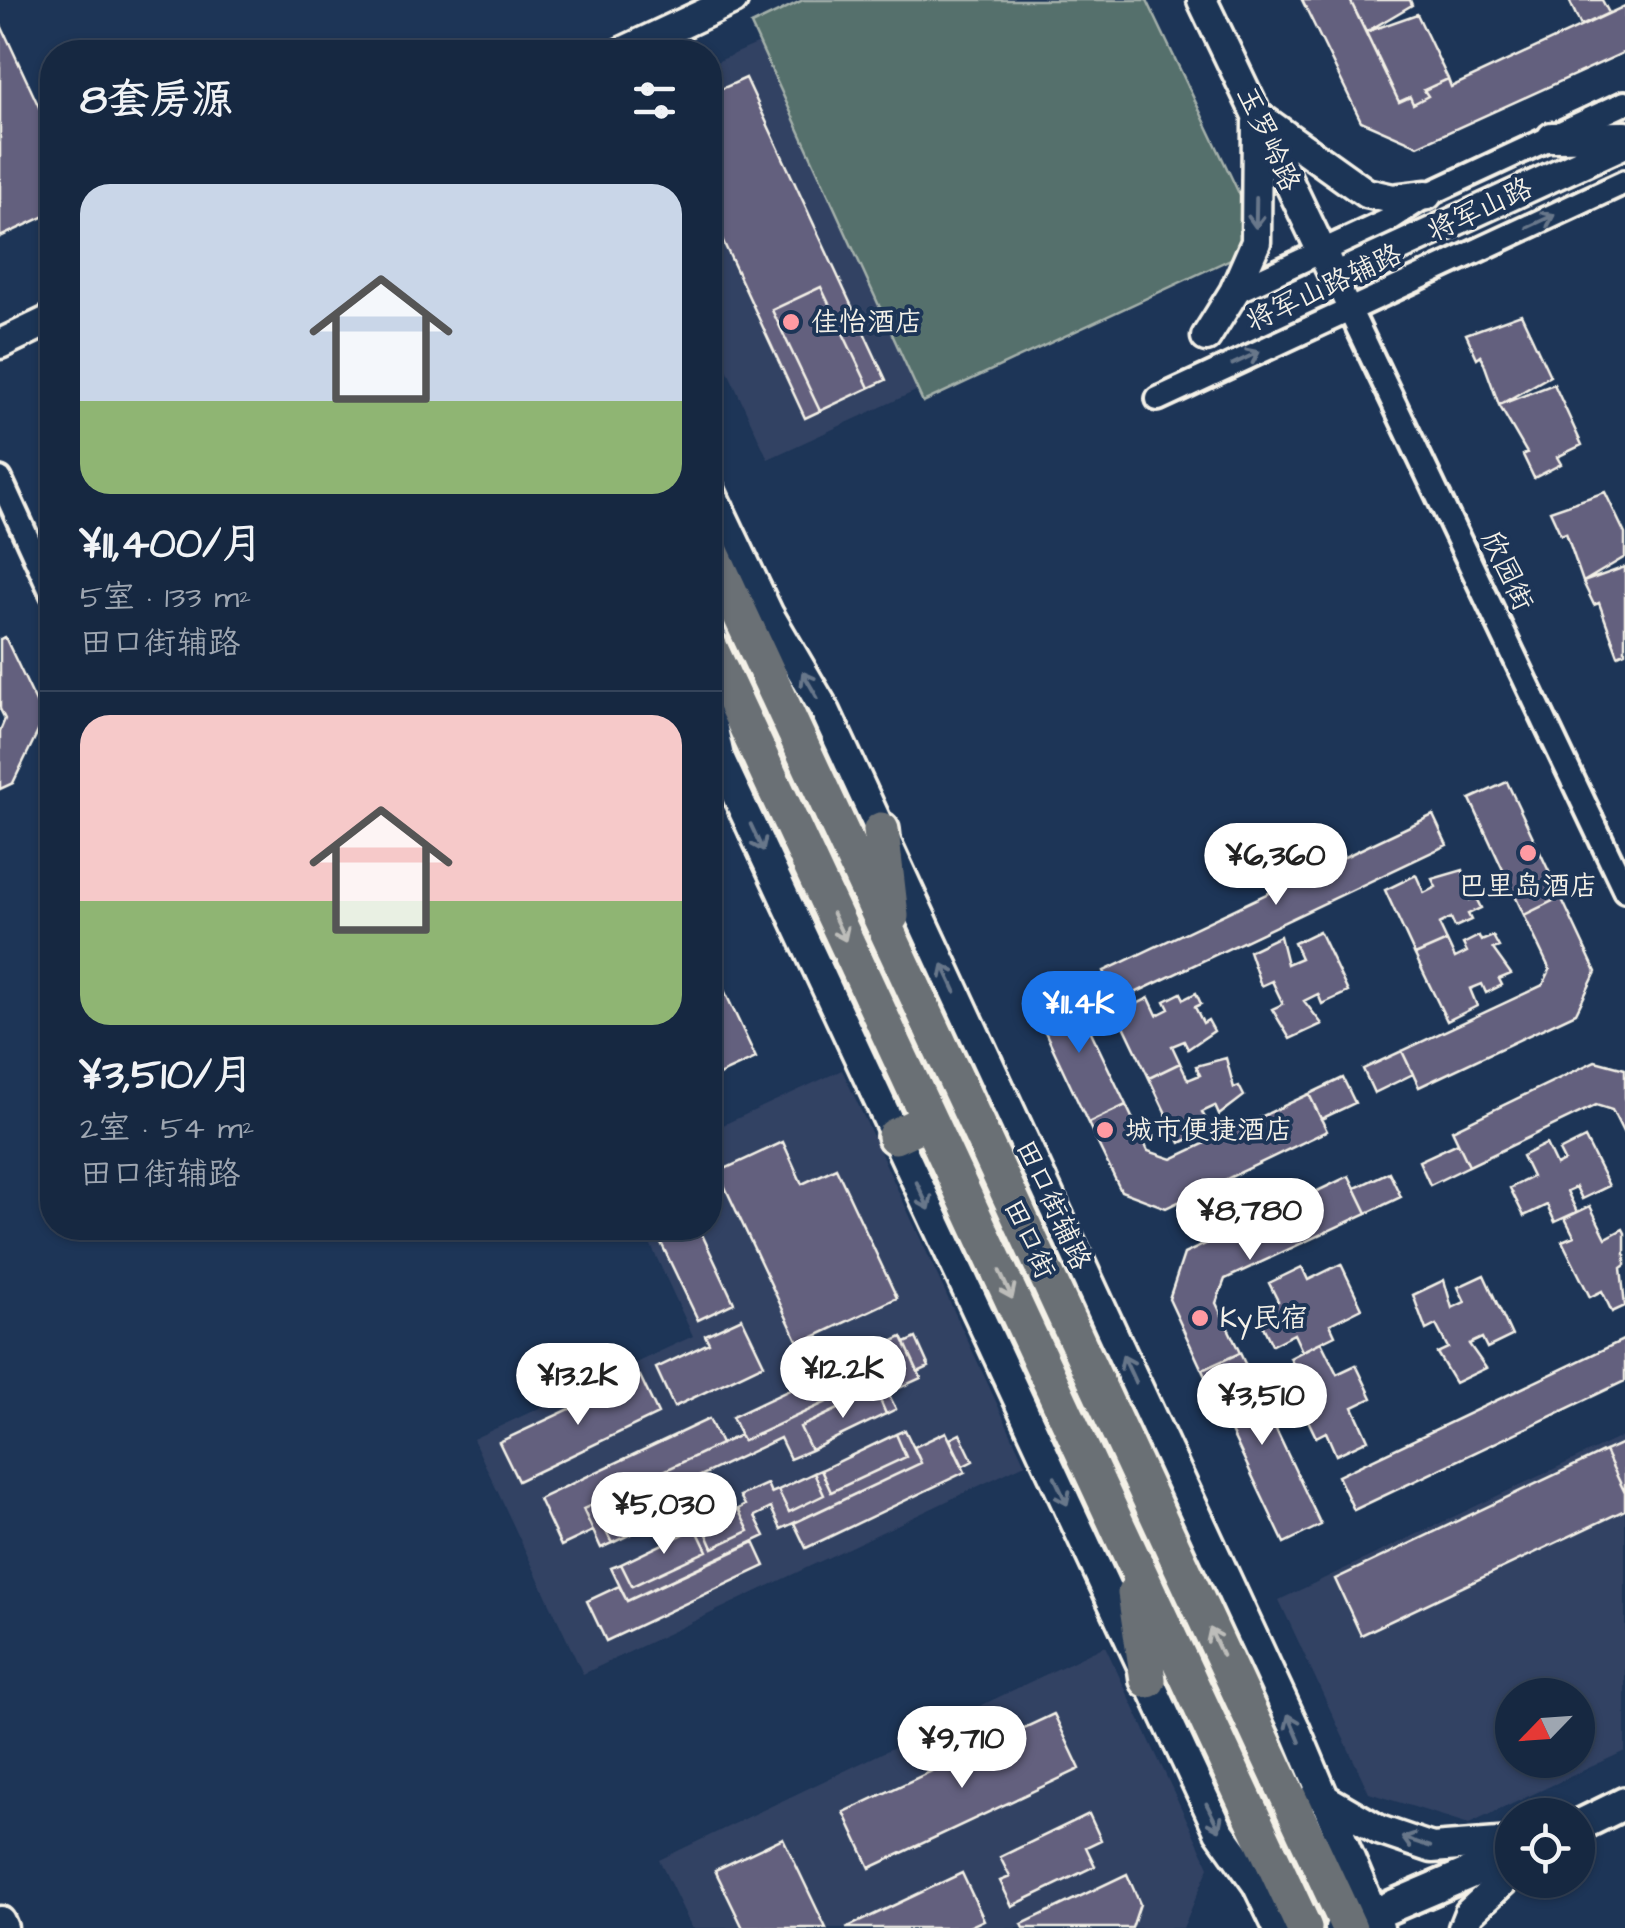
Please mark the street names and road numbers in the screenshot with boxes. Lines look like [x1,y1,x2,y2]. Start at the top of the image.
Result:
street label: 玉罗岭路 [1227,80,1309,198]
street label: 将军山路 [1421,169,1539,251]
street label: 将军山路辅路 [1240,235,1408,341]
street label: 欣园街 [1472,525,1542,617]
street label: 田口街辅路 [1008,1134,1098,1276]
street label: 田口街 [996,1194,1062,1284]

